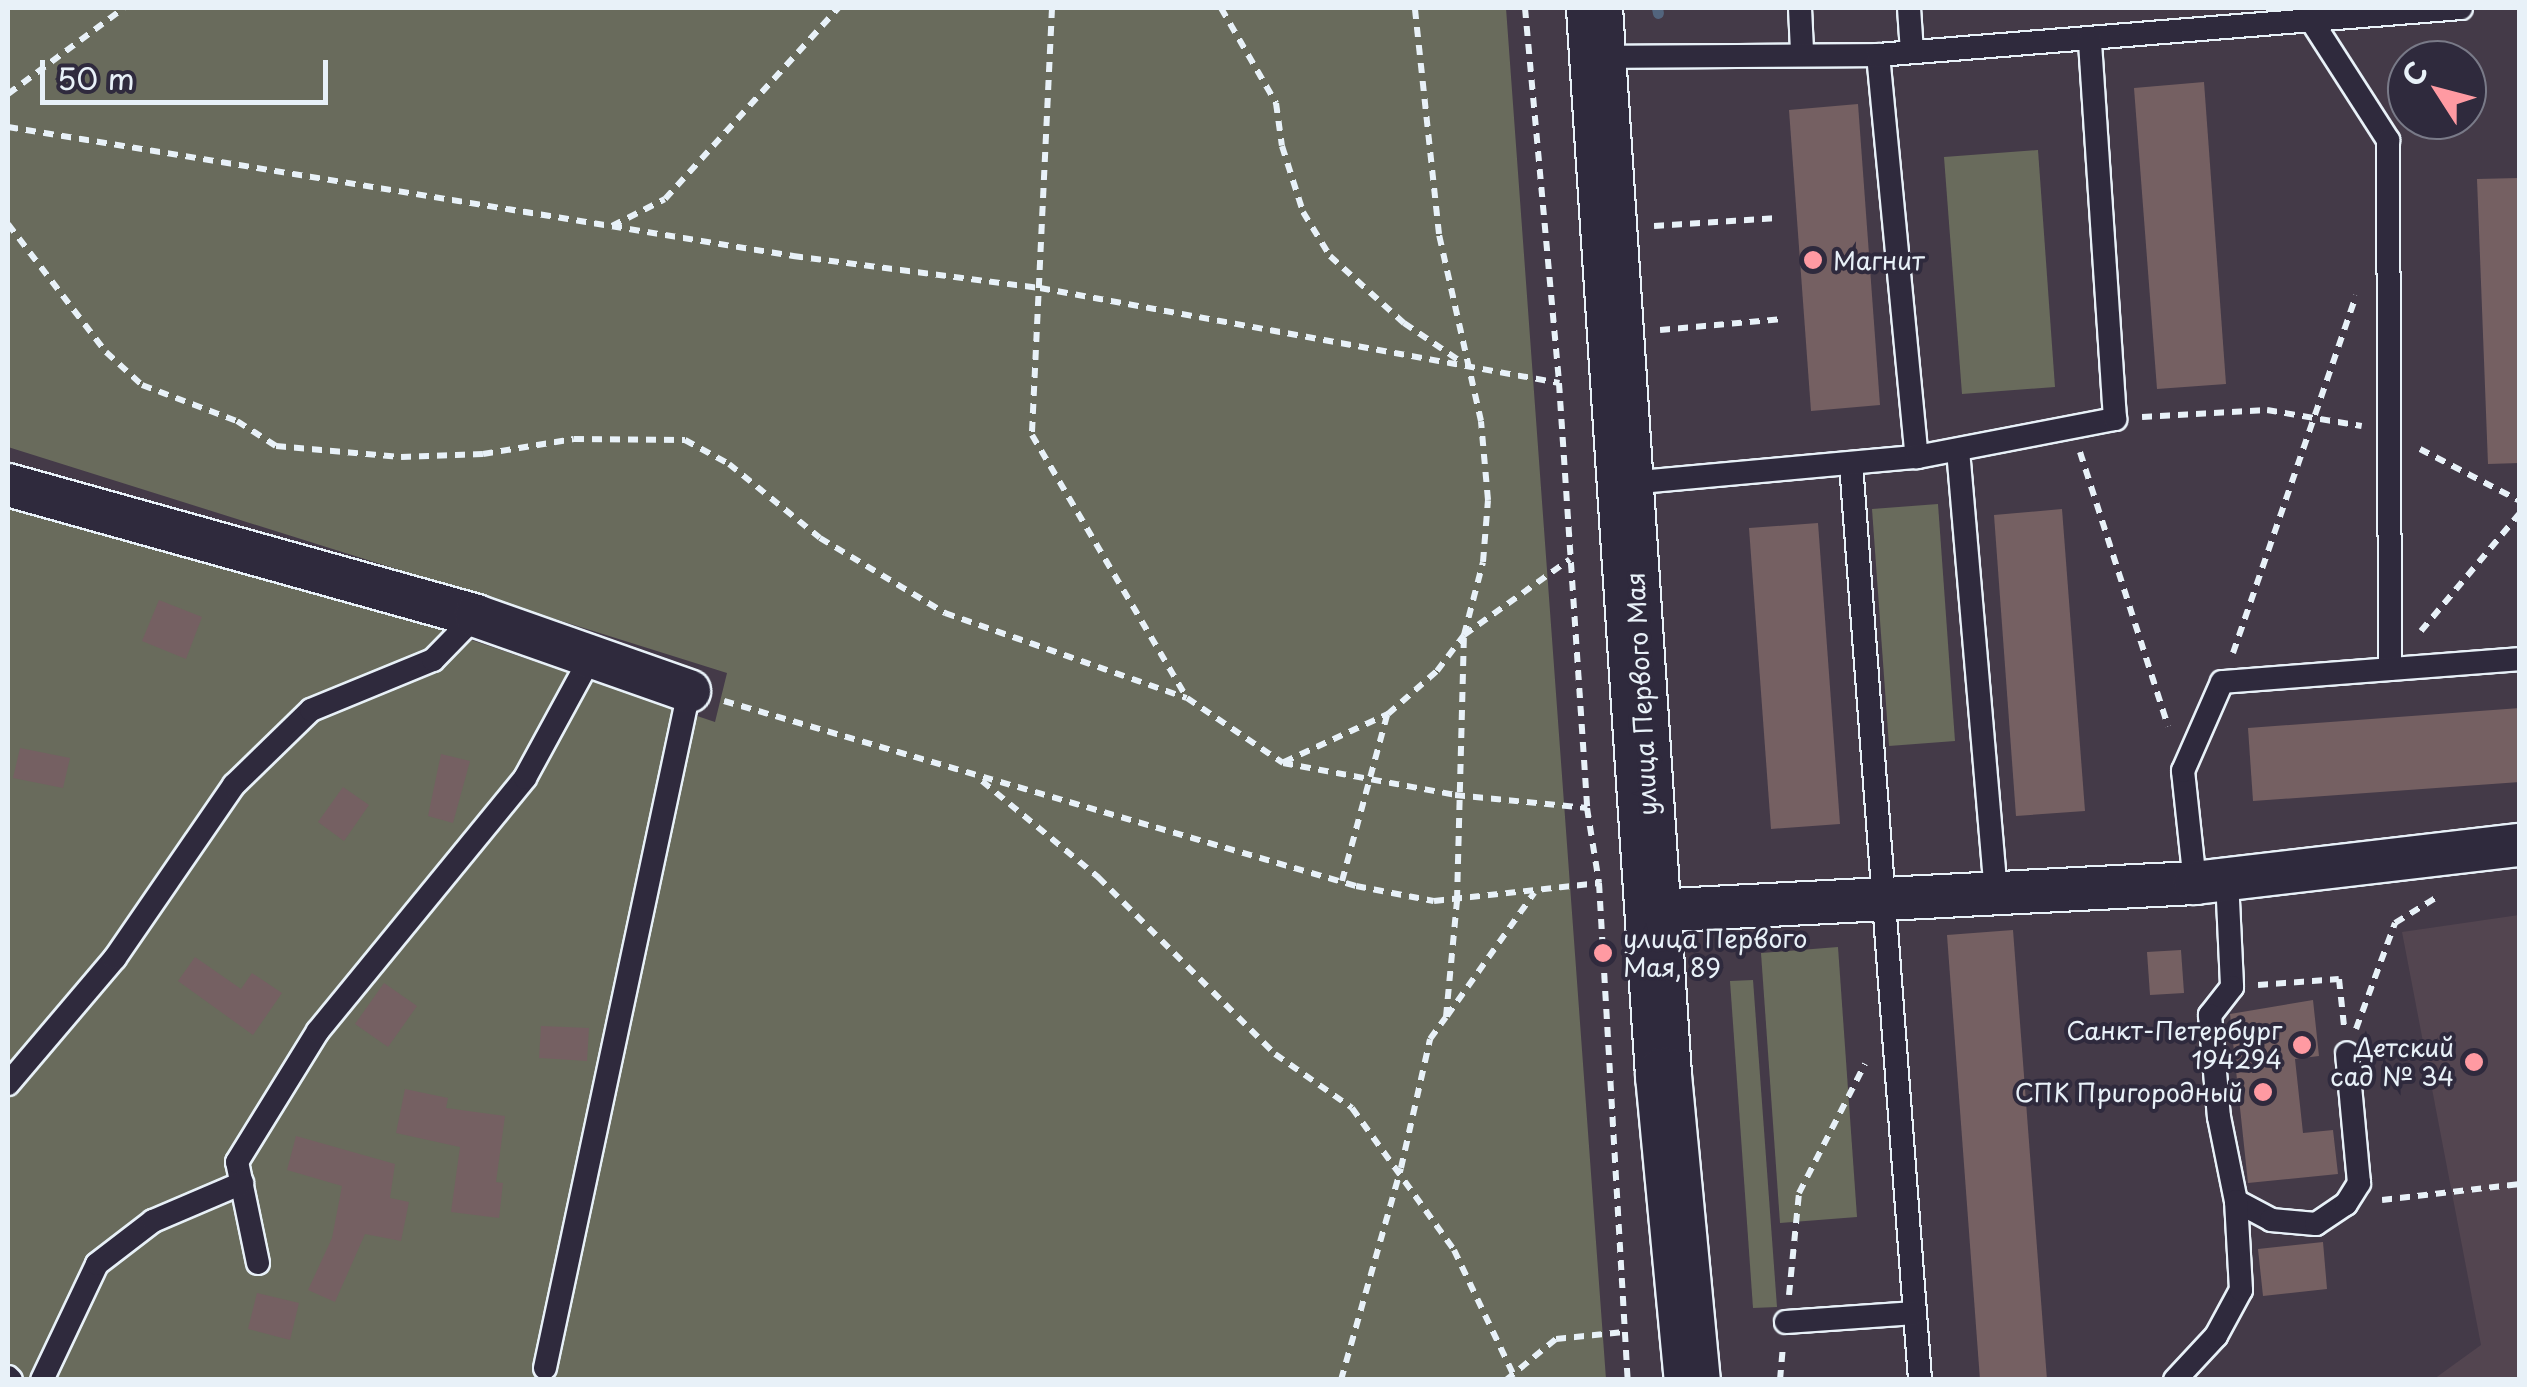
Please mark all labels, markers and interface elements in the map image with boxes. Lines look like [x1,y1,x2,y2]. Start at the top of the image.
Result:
scale bar [45,40,332,102]
north arrow [2387,40,2487,140]
text: С [2390,52,2438,94]
text: 50 m [57,55,135,100]
place label: Магнит [1833,245,1924,275]
marker: Магнит [1802,249,1824,271]
street label: улица Первого Мая [1620,570,1662,818]
place label: улица Первого Мая, 89 [1623,924,1809,983]
marker: улица Первого Мая, 89 [1592,942,1614,964]
place label: Санкт-Петербург 194294 [2066,1016,2282,1075]
place label: Детский сад № 34 [2331,1033,2454,1092]
marker: Санкт-Петербург 194294 [2291,1034,2313,1056]
marker: Детский сад № 34 [2463,1051,2485,1073]
place label: СПК Пригородный [2014,1077,2243,1107]
marker: СПК Пригородный [2252,1081,2274,1103]

